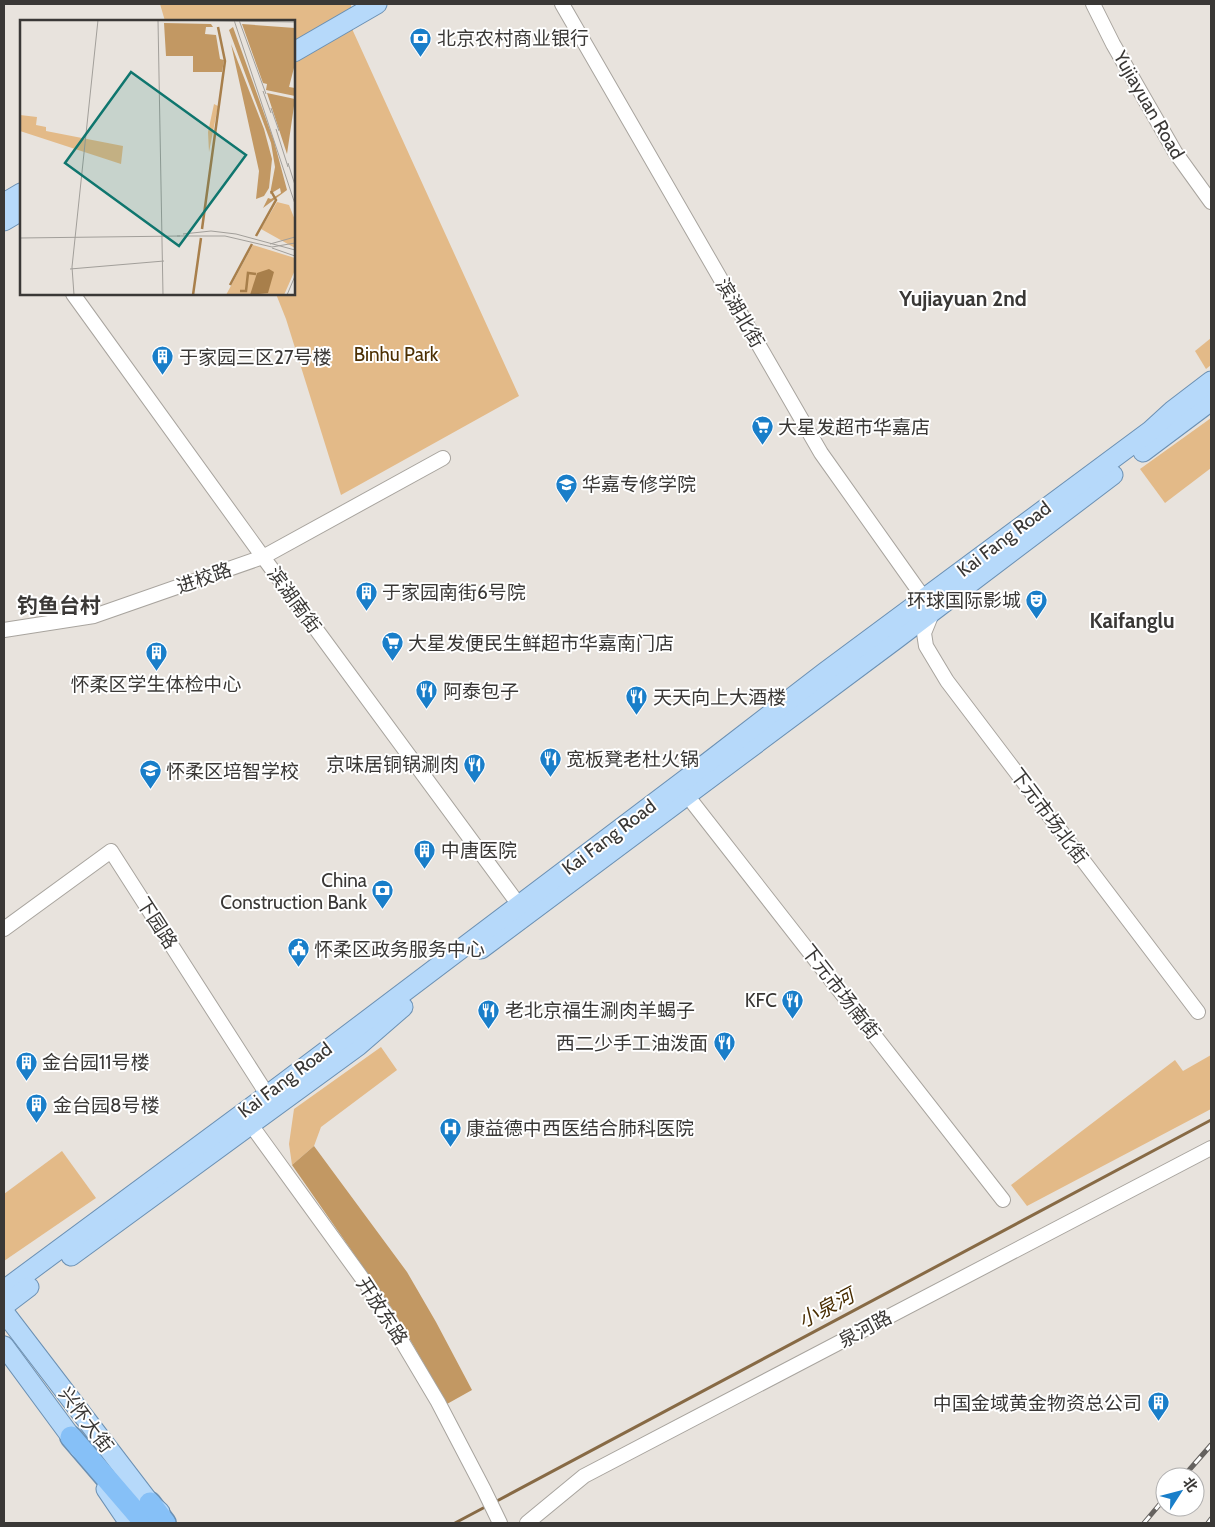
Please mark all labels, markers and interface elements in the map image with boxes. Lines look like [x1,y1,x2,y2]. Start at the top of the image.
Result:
inset map [20,20,295,295]
bank icon: 北京农村商业银行 [409,26,433,57]
place label: 北京农村商业银行 [437,27,589,50]
street label: Yujiayuan Road [1108,46,1189,163]
street label: 滨湖北街 [711,274,769,352]
district label: Yujiayuan 2nd [898,286,1027,311]
park label: Binhu Park [354,343,439,366]
building icon: 于家园三区27号楼 [151,345,175,376]
place label: 于家园三区27号楼 [179,346,332,369]
supermarket icon: 大星发超市华嘉店 [750,415,774,446]
place label: 大星发超市华嘉店 [778,416,930,439]
school or university icon: 华嘉专修学院 [554,472,578,503]
place label: 华嘉专修学院 [582,473,696,496]
street label: Kai Fang Road [952,496,1056,582]
street label: 进校路 [173,558,235,598]
street label: 滨湖南街 [262,562,326,638]
building icon: 于家园南街6号院 [354,580,378,611]
place label: 于家园南街6号院 [382,581,526,604]
theatre icon: 环球国际影城 [1025,588,1049,619]
place label: 环球国际影城 [907,589,1021,612]
district label: 钓鱼台村 [17,593,101,618]
district label: Kaifanglu [1089,608,1175,633]
supermarket icon: 大星发便民生鲜超市华嘉南门店 [380,631,404,662]
place label: 大星发便民生鲜超市华嘉南门店 [408,632,674,655]
building icon: 怀柔区学生体检中心 [144,641,168,672]
place label: 怀柔区学生体检中心 [70,673,242,696]
restaurant icon: 阿泰包子 [415,679,439,710]
place label: 阿泰包子 [443,680,519,703]
restaurant icon: 天天向上大酒楼 [625,685,649,716]
place label: 天天向上大酒楼 [653,686,786,709]
restaurant icon: 宽板凳老杜火锅 [538,747,562,778]
place label: 宽板凳老杜火锅 [566,748,699,771]
restaurant icon: 京味居铜锅涮肉 [463,752,487,783]
place label: 京味居铜锅涮肉 [326,753,459,776]
school or university icon: 怀柔区培智学校 [138,759,162,790]
place label: 怀柔区培智学校 [166,760,299,783]
street label: 下元市场北街 [1006,764,1092,868]
street label: Kai Fang Road [557,794,661,880]
building icon: 中唐医院 [413,838,437,869]
place label: 中唐医院 [441,839,517,862]
place label: China Construction Bank [220,869,367,914]
bank icon: China Construction Bank [371,879,395,910]
street label: 下园路 [132,893,182,953]
public building icon: 怀柔区政务服务中心 [286,937,310,968]
place label: 怀柔区政务服务中心 [314,938,485,961]
street label: 下元市场南街 [797,940,885,1044]
restaurant icon: KFC [781,988,805,1019]
place label: KFC [745,989,777,1012]
restaurant icon: 老北京福生涮肉羊蝎子 [477,998,501,1029]
place label: 老北京福生涮肉羊蝎子 [505,999,695,1022]
restaurant icon: 西二少手工油泼面 [712,1031,736,1062]
place label: 西二少手工油泼面 [556,1032,708,1055]
street label: Kai Fang Road [233,1037,337,1123]
building icon: 金台园11号楼 [14,1050,38,1081]
place label: 金台园11号楼 [42,1051,149,1074]
building icon: 金台园8号楼 [25,1093,49,1124]
place label: 金台园8号楼 [53,1094,160,1117]
hospital icon: 康益德中西医结合肺科医院 [438,1116,462,1147]
place label: 康益德中西医结合肺科医院 [466,1117,694,1140]
street label: 开放东路 [352,1273,412,1349]
water label: 小泉河 [794,1281,862,1333]
street label: 泉河路 [834,1305,896,1353]
street label: 兴怀大街 [54,1383,118,1457]
building icon: 中国金域黄金物资总公司 [1146,1391,1170,1422]
place label: 中国金域黄金物资总公司 [933,1392,1142,1415]
north arrow [1155,1467,1205,1517]
text: 北 [1179,1473,1202,1495]

